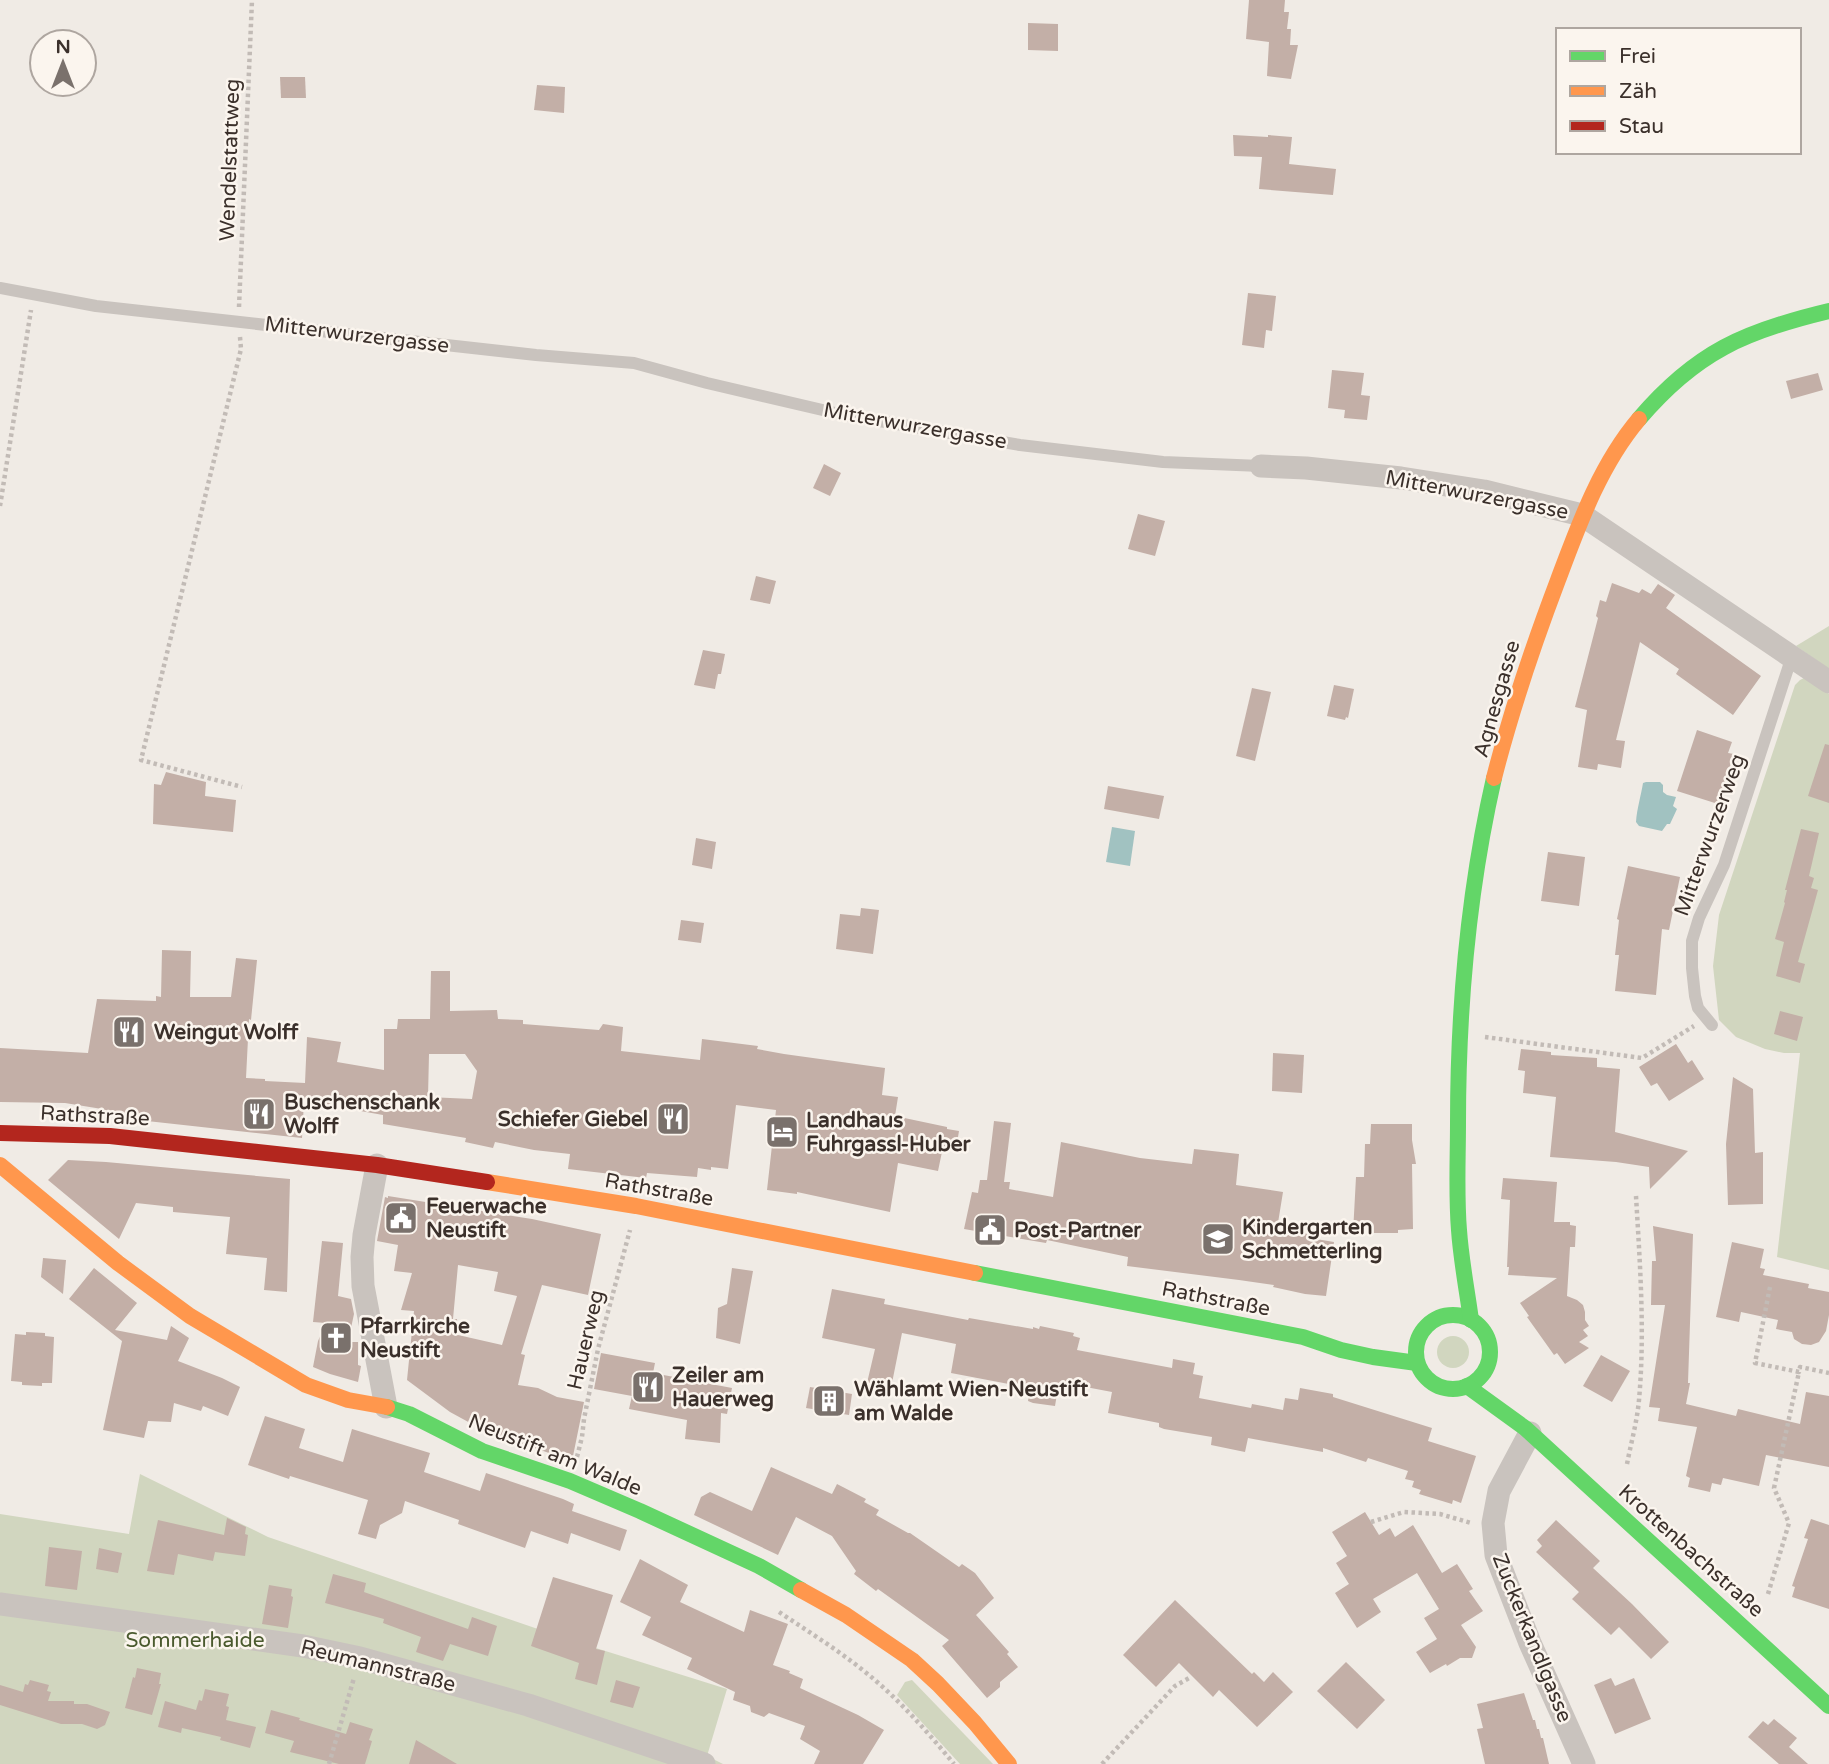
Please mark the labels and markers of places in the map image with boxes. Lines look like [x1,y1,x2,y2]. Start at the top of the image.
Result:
restaurant icon: Weingut Wolff [110,1013,148,1051]
place label: Weingut Wolff [154,1020,299,1045]
place label: Buschenschank Wolff [284,1090,441,1139]
restaurant icon: Buschenschank Wolff [240,1095,278,1133]
restaurant icon: Schiefer Giebel [654,1100,692,1138]
place label: Schiefer Giebel [498,1107,648,1132]
place label: Landhaus Fuhrgassl-Huber [806,1108,972,1157]
hotel icon: Landhaus Fuhrgassl-Huber [763,1113,801,1151]
place label: Feuerwache Neustift [426,1194,547,1243]
public building icon: Feuerwache Neustift [382,1199,420,1237]
public building icon: Post-Partner [971,1211,1009,1249]
place label: Kindergarten Schmetterling [1242,1215,1382,1264]
place label: Post-Partner [1014,1218,1142,1243]
school or university icon: Kindergarten Schmetterling [1199,1220,1237,1258]
place label: Pfarrkirche Neustift [360,1314,470,1363]
church icon: Pfarrkirche Neustift [317,1319,355,1357]
place label: Zeiler am Hauerweg [672,1363,774,1412]
restaurant icon: Zeiler am Hauerweg [629,1368,667,1406]
place label: Wählamt Wien-Neustift am Walde [854,1377,1088,1426]
building icon: Wählamt Wien-Neustift am Walde [810,1382,848,1420]

